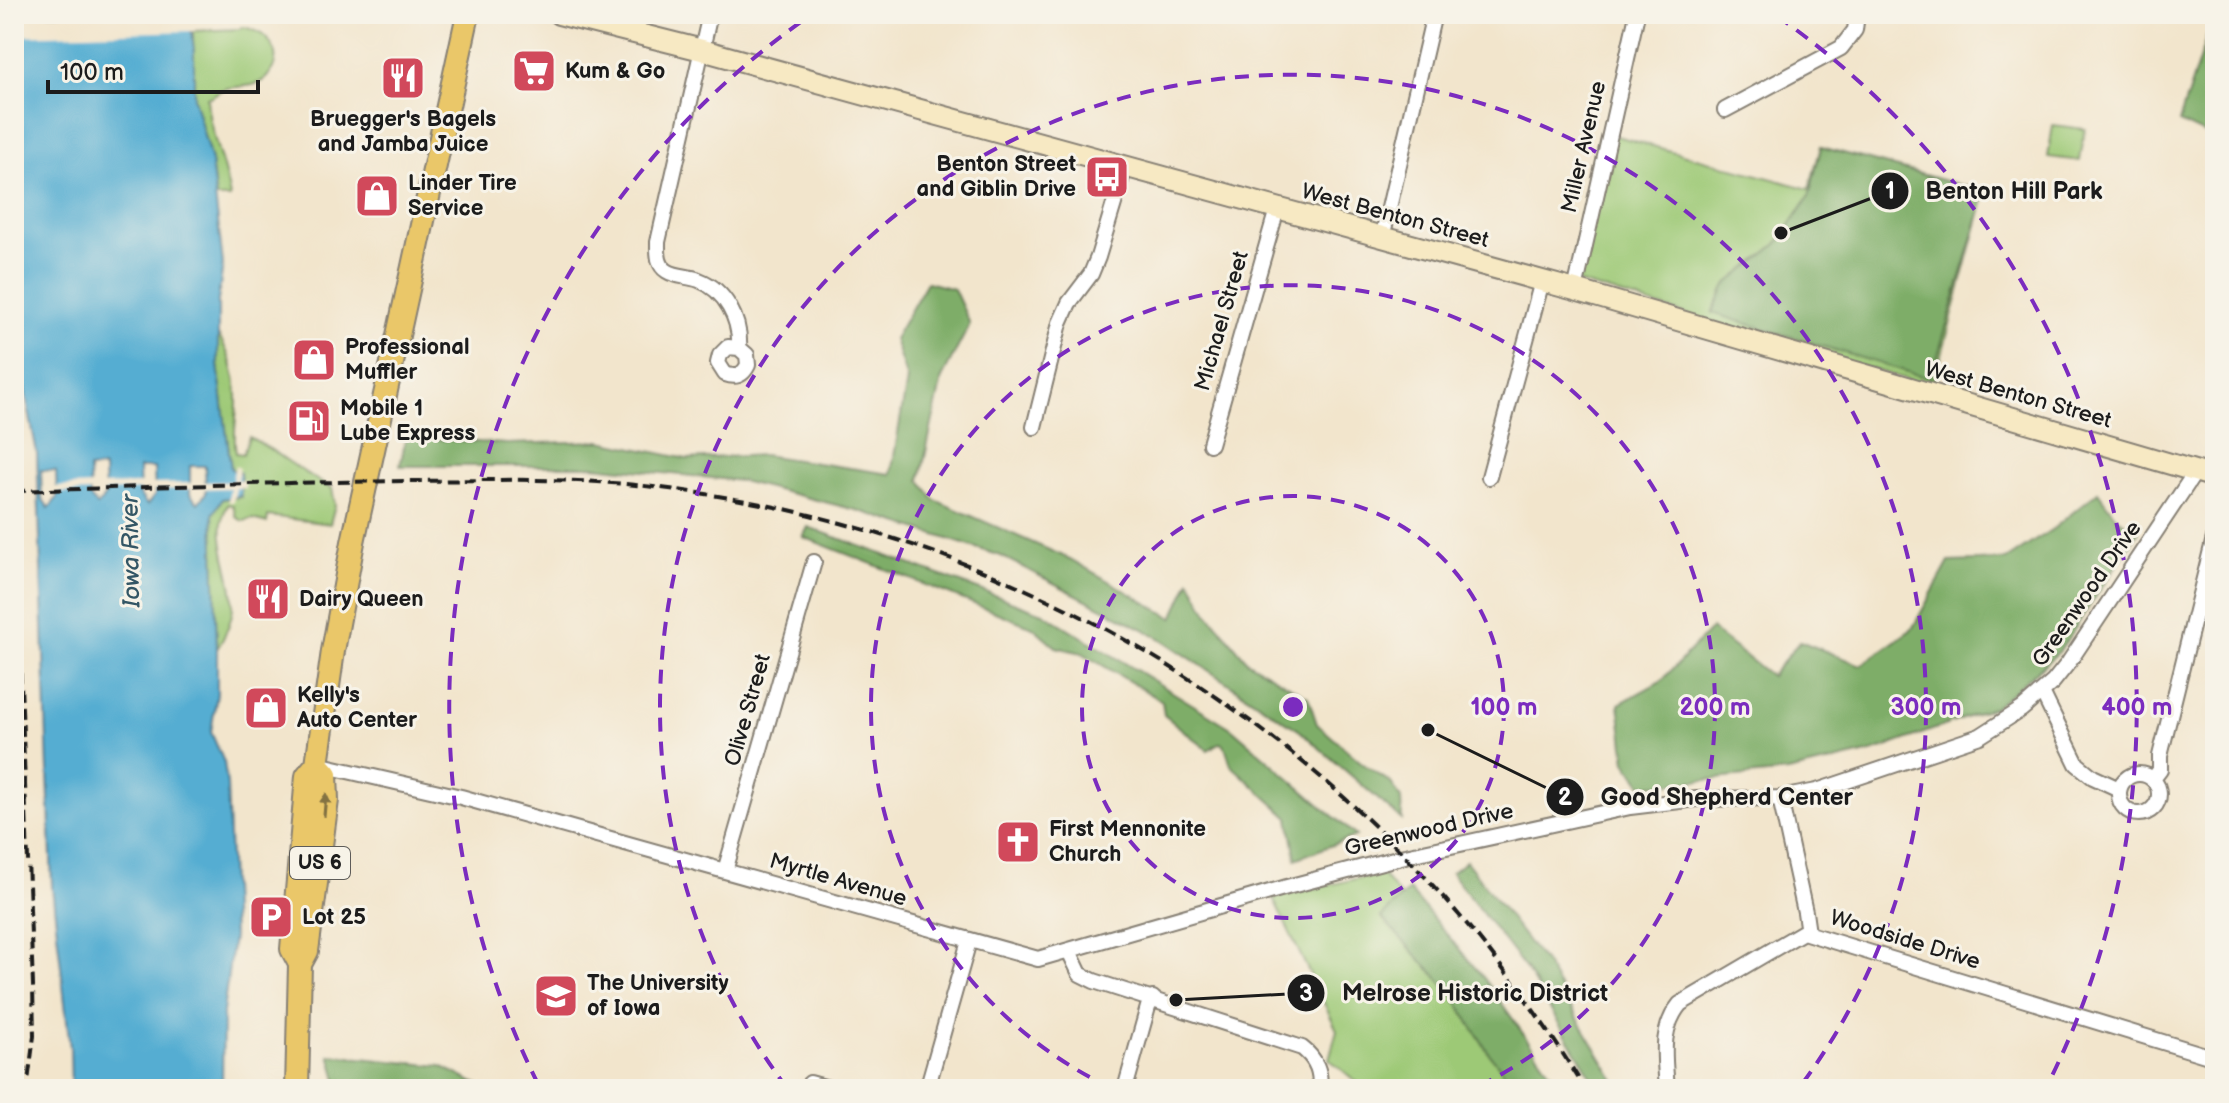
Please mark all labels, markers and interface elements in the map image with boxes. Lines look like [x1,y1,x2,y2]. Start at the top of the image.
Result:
scale bar [48,44,258,94]
supermarket icon: Kum & Go [510,47,558,95]
restaurant icon: Bruegger's Bagels and Jamba Juice [379,54,427,102]
text: 100 m [60,58,124,87]
place label: Kum & Go [565,58,665,85]
street label: Miller Avenue [1556,78,1612,216]
place label: Bruegger's Bagels and Jamba Juice [310,106,496,158]
place label: Benton Street and Giblin Drive [917,151,1077,203]
bus stop icon: Benton Street and Giblin Drive [1083,153,1131,201]
callout: Benton Hill Park [1870,167,2119,215]
place label: Linder Tire Service [408,170,517,222]
shop icon: Linder Tire Service [353,172,401,220]
text: 1 [1885,177,1895,206]
text: Benton Hill Park [1925,177,2103,206]
street label: West Benton Street [1298,178,1492,254]
street label: Michael Street [1189,248,1255,394]
place label: Professional Muffler [345,334,470,386]
shop icon: Professional Muffler [290,336,338,384]
street label: West Benton Street [1922,355,2115,435]
place label: Mobile 1 Lube Express [340,395,475,447]
fuel station icon: Mobile 1 Lube Express [285,397,333,445]
water label: Iowa River [115,492,147,609]
street label: Greenwood Drive [2027,516,2147,672]
restaurant icon: Dairy Queen [244,575,292,623]
place label: Dairy Queen [299,586,423,613]
street label: Olive Street [719,651,777,769]
place label: Kelly's Auto Center [296,682,417,734]
shop icon: Kelly's Auto Center [242,684,290,732]
centre of rings [1279,693,1307,721]
text: 100 m [1471,693,1537,722]
text: 200 m [1680,693,1750,722]
text: 300 m [1891,693,1961,722]
text: 400 m [2102,693,2173,722]
callout: Good Shepherd Center [1545,773,1870,821]
text: 2 [1558,783,1573,812]
text: Good Shepherd Center [1601,783,1854,812]
one-way arrow [319,792,332,817]
street label: Greenwood Drive [1342,797,1516,863]
place label: First Mennonite Church [1049,816,1206,868]
church icon: First Mennonite Church [994,818,1042,866]
road number: US 6 [290,847,350,879]
street label: Myrtle Avenue [766,848,910,912]
parking icon: Lot 25 [247,893,295,941]
place label: Lot 25 [302,904,366,931]
street label: Woodside Drive [1827,904,1983,976]
callout: Melrose Historic District [1286,969,1625,1017]
place label: The University of Iowa [587,970,729,1022]
school or university icon: The University of Iowa [532,972,580,1020]
text: 3 [1299,979,1313,1008]
text: Melrose Historic District [1342,979,1608,1008]

